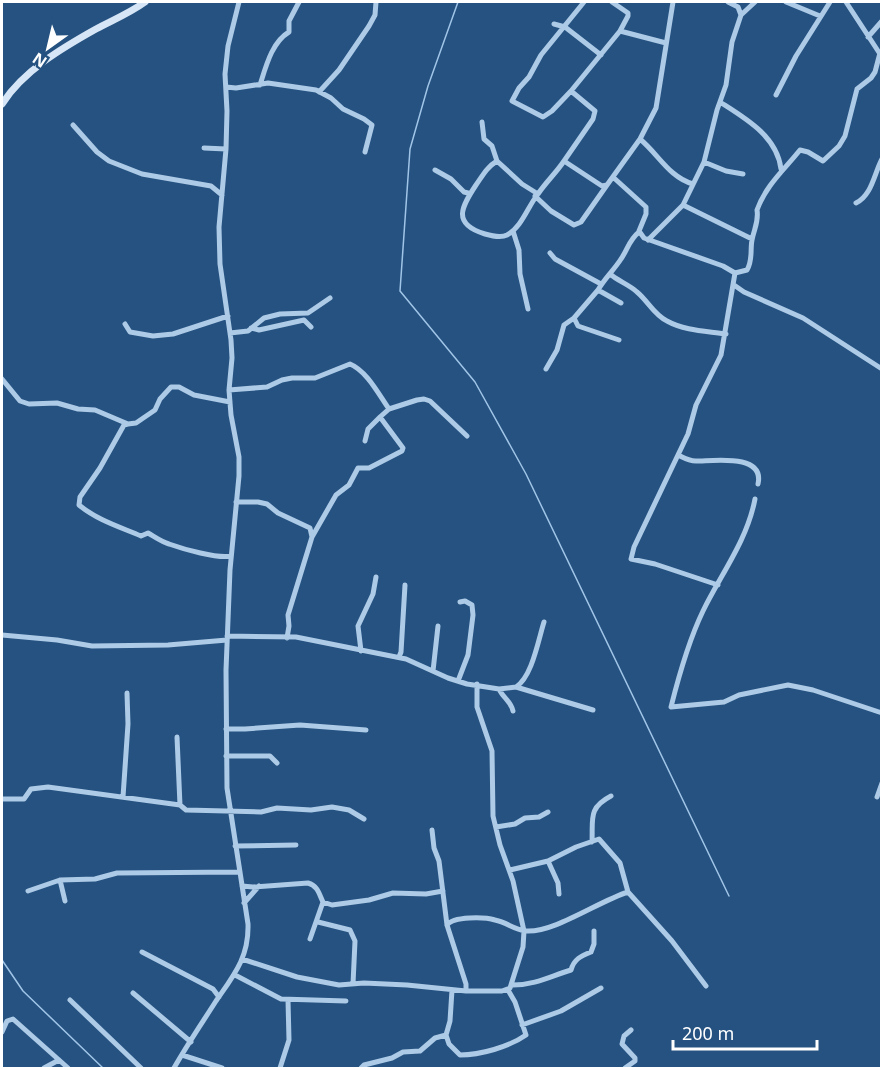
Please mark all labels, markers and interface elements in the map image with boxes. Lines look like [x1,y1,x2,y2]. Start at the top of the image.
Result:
north arrow [18,18,78,78]
text: N [28,48,51,73]
scale bar [673,1013,817,1051]
text: 200 m [682,1021,734,1045]

